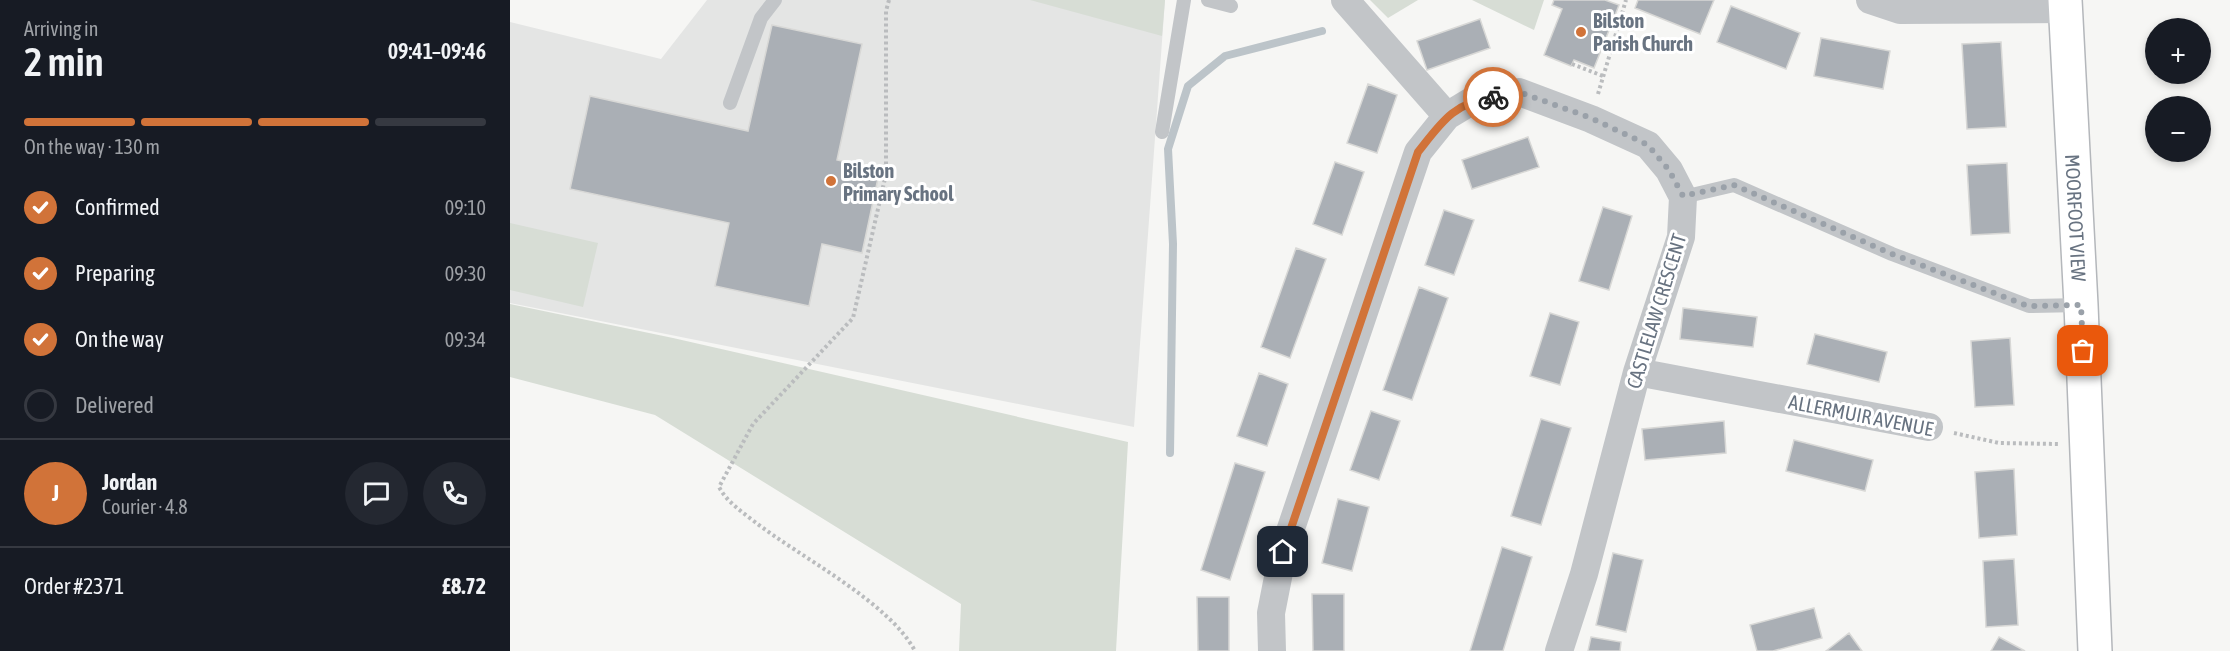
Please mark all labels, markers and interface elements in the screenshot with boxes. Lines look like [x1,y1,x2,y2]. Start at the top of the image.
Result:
place label: Bilston Parish Church [1593,9,1693,55]
text: Arriving in [24,17,98,40]
map controls [2145,18,2211,162]
button: + [2145,18,2211,84]
marker: Bilston Parish Church [1574,25,1588,39]
text: 09:41–09:46 [388,38,486,64]
text: 2 min [24,40,104,84]
courier [1463,67,1523,127]
icon: bike [1477,81,1510,114]
button: − [2145,96,2211,162]
text: On the way · 130 m [24,135,160,158]
street label: MOORFOOT VIEW [2062,154,2091,282]
place label: Bilston Primary School [843,159,954,205]
marker: Bilston Primary School [824,174,838,188]
icon: check [24,191,57,224]
text: Confirmed [75,194,160,220]
text: 09:10 [445,196,486,219]
street label: CASTLELAW CRESCENT [1622,231,1691,391]
icon: check [24,257,57,290]
text: Preparing [75,260,155,286]
text: 09:30 [445,262,486,285]
icon: check [24,323,57,356]
pin [2057,325,2108,376]
text: On the way [75,326,164,352]
text: 09:34 [445,328,486,351]
icon: bag [2066,334,2099,367]
street label: ALLERMUIR AVENUE [1787,390,1936,440]
text: Delivered [75,392,154,418]
button: chat [345,462,408,525]
button: phone [423,462,486,525]
text: Jordan [102,469,157,495]
text: J [52,480,59,506]
text: Courier · 4.8 [102,495,188,518]
pin [1257,526,1308,577]
icon: home [1266,535,1299,568]
text: Order #2371 [24,573,124,599]
text: £8.72 [442,573,486,599]

